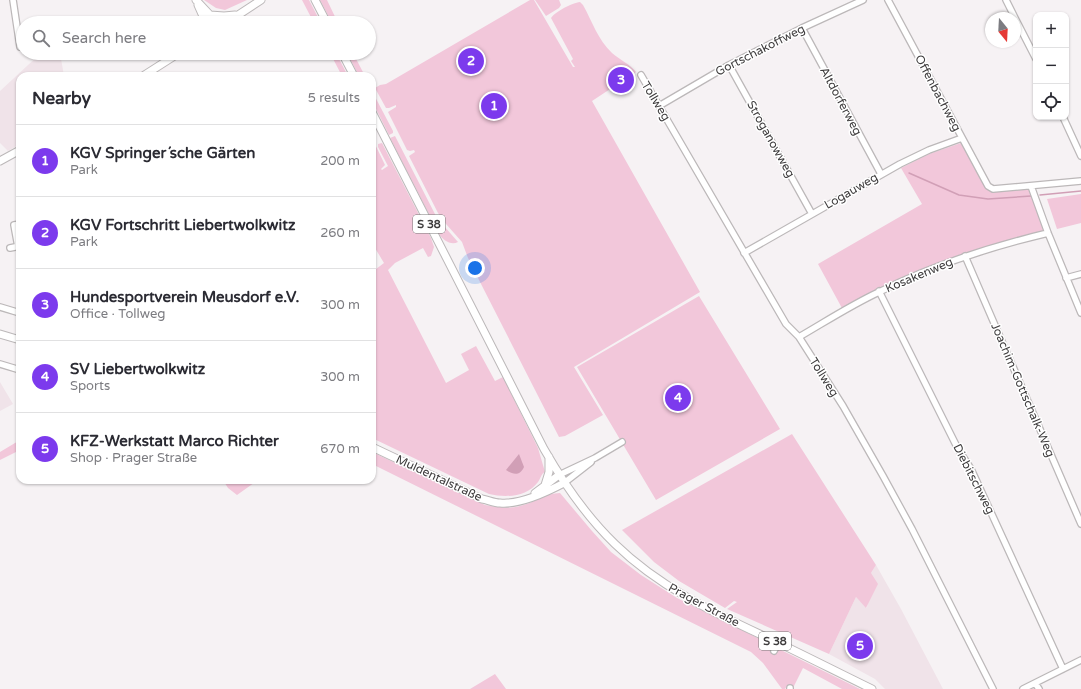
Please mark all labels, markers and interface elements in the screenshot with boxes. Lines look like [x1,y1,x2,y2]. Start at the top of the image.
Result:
north arrow [985,12,1021,48]
map controls [1033,12,1069,120]
button: + [1033,12,1069,48]
search box [16,16,376,60]
street label: Gortschakoffweg [713,21,807,79]
icon: search [30,27,52,49]
text: Search here [62,29,146,47]
pin: 2 [458,46,484,76]
button: − [1033,48,1069,84]
street label: Offenbachweg [912,52,964,134]
street label: Altdorferweg [817,64,865,138]
pin: 3 [608,65,634,95]
street label: Tollweg [639,79,673,123]
button: locate [1033,84,1069,120]
text: Nearby [32,88,91,109]
text: 5 results [308,90,360,106]
pin: 1 [481,91,507,121]
street label: Stroganowweg [744,98,798,180]
text: KGV Springer´sche Gärten [70,144,255,162]
text: 1 [41,153,49,169]
text: 200 m [320,153,360,169]
text: Park [70,162,98,178]
street label: Logauweg [822,170,880,212]
road number: S 38 [413,215,445,233]
text: KGV Fortschritt Liebertwolkwitz [70,216,295,234]
text: 2 [41,225,49,241]
text: 260 m [320,225,360,241]
text: Park [70,234,98,250]
street label: Kosakenweg [883,254,955,296]
your location [465,258,485,278]
text: Hundesportverein Meusdorf e.V. [70,288,299,306]
text: 3 [41,297,49,313]
text: 300 m [320,297,360,313]
text: Office · Tollweg [70,306,166,322]
street label: Joachim-Gottschalk-Weg [988,321,1058,459]
street label: Tollweg [807,355,841,399]
text: SV Liebertwolkwitz [70,360,205,378]
text: 4 [41,369,49,385]
text: 300 m [320,369,360,385]
text: Sports [70,378,110,394]
pin: 4 [665,383,691,413]
text: KFZ-Werkstatt Marco Richter [70,432,279,450]
text: 5 [41,441,49,457]
text: 670 m [320,441,360,457]
street label: Diebitschweg [950,442,998,516]
text: Shop · Prager Straße [70,450,197,466]
street label: Muldentalstraße [394,452,484,504]
street label: Prager Straße [666,580,742,630]
pin: 5 [847,631,873,661]
road number: S 38 [759,632,791,650]

